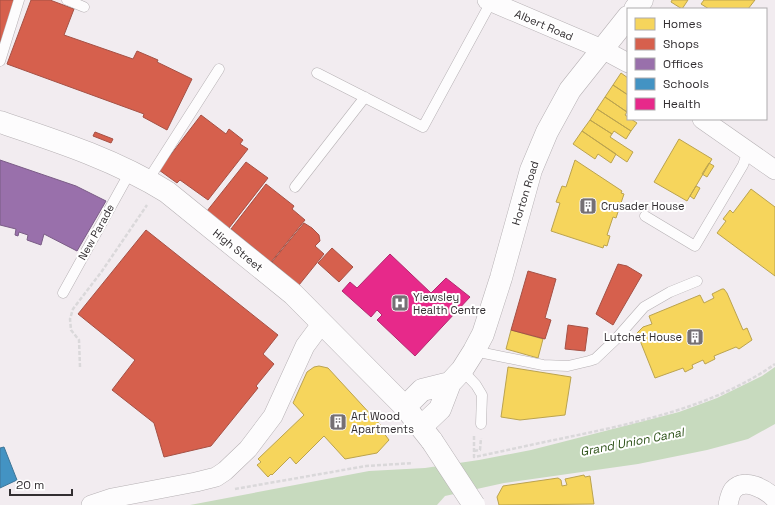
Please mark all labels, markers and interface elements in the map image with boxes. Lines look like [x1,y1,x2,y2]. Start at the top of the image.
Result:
street label: Albert Road [513,6,575,44]
legend [627,8,767,120]
text: Homes [663,16,702,32]
text: Shops [663,36,699,52]
text: Offices [663,56,703,72]
text: Schools [663,76,709,92]
text: Health [663,96,701,112]
street label: Horton Road [509,159,541,227]
building icon: Crusader House [578,196,598,216]
place label: Crusader House [601,199,685,213]
street label: New Parade [75,202,117,262]
street label: High Street [210,226,266,274]
place label: Yiewsley Health Centre [413,290,486,317]
hospital icon: Yiewsley Health Centre [390,293,410,313]
building icon: Lutchet House [685,327,705,347]
place label: Lutchet House [604,330,682,344]
place label: Art Wood Apartments [351,409,414,436]
building icon: Art Wood Apartments [328,412,348,432]
water label: Grand Union Canal [579,424,687,460]
scale bar [10,471,72,497]
text: 20 m [16,477,44,493]

